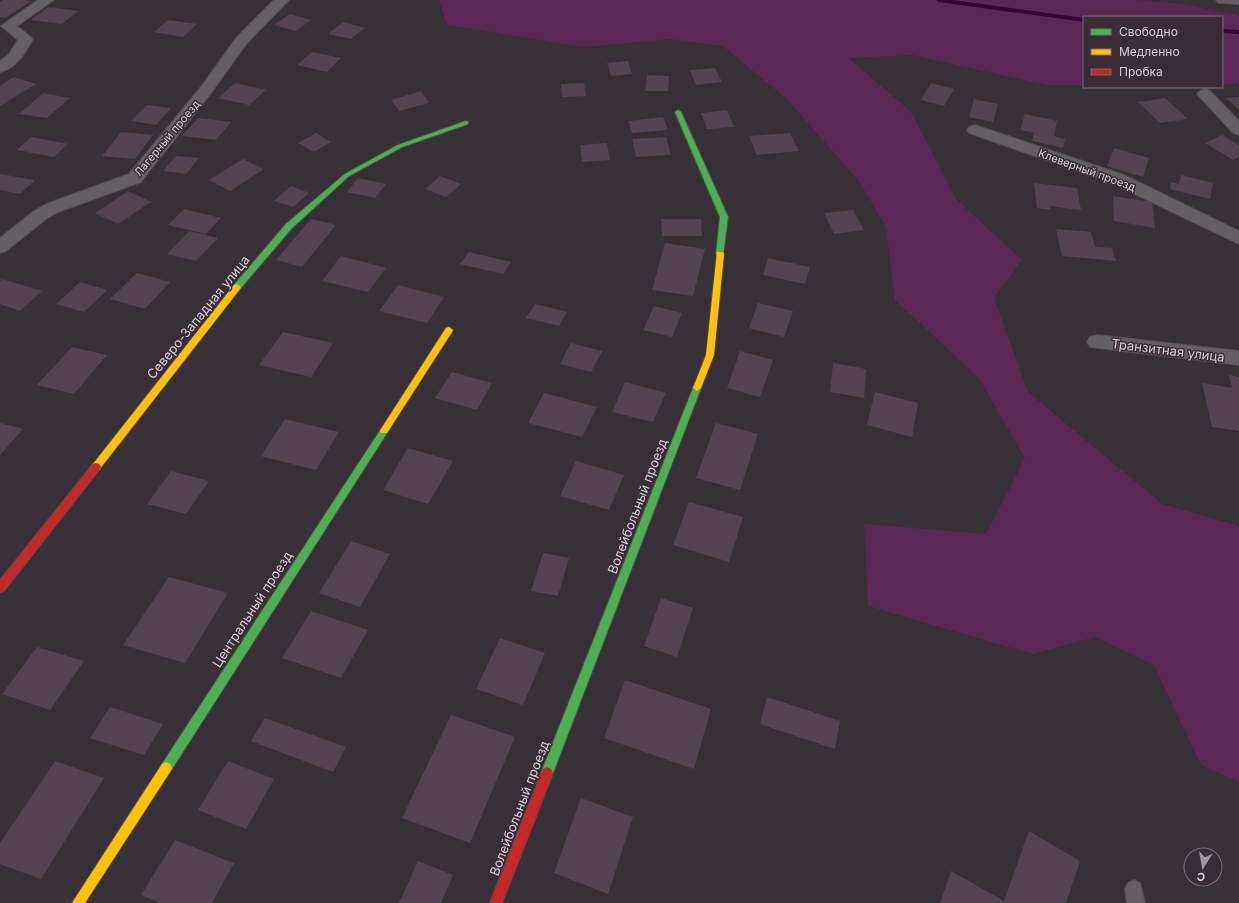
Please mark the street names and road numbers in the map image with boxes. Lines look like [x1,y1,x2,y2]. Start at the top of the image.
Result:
street label: Лагерный проезд [131,97,203,179]
street label: Клеверный проезд [1037,146,1138,194]
street label: Северо-Западная улица [143,252,253,382]
street label: Транзитная улица [1111,335,1225,365]
street label: Волейбольный проезд [604,436,670,576]
street label: Центральный проезд [208,548,296,670]
street label: Волейбольный проезд [486,738,552,878]

